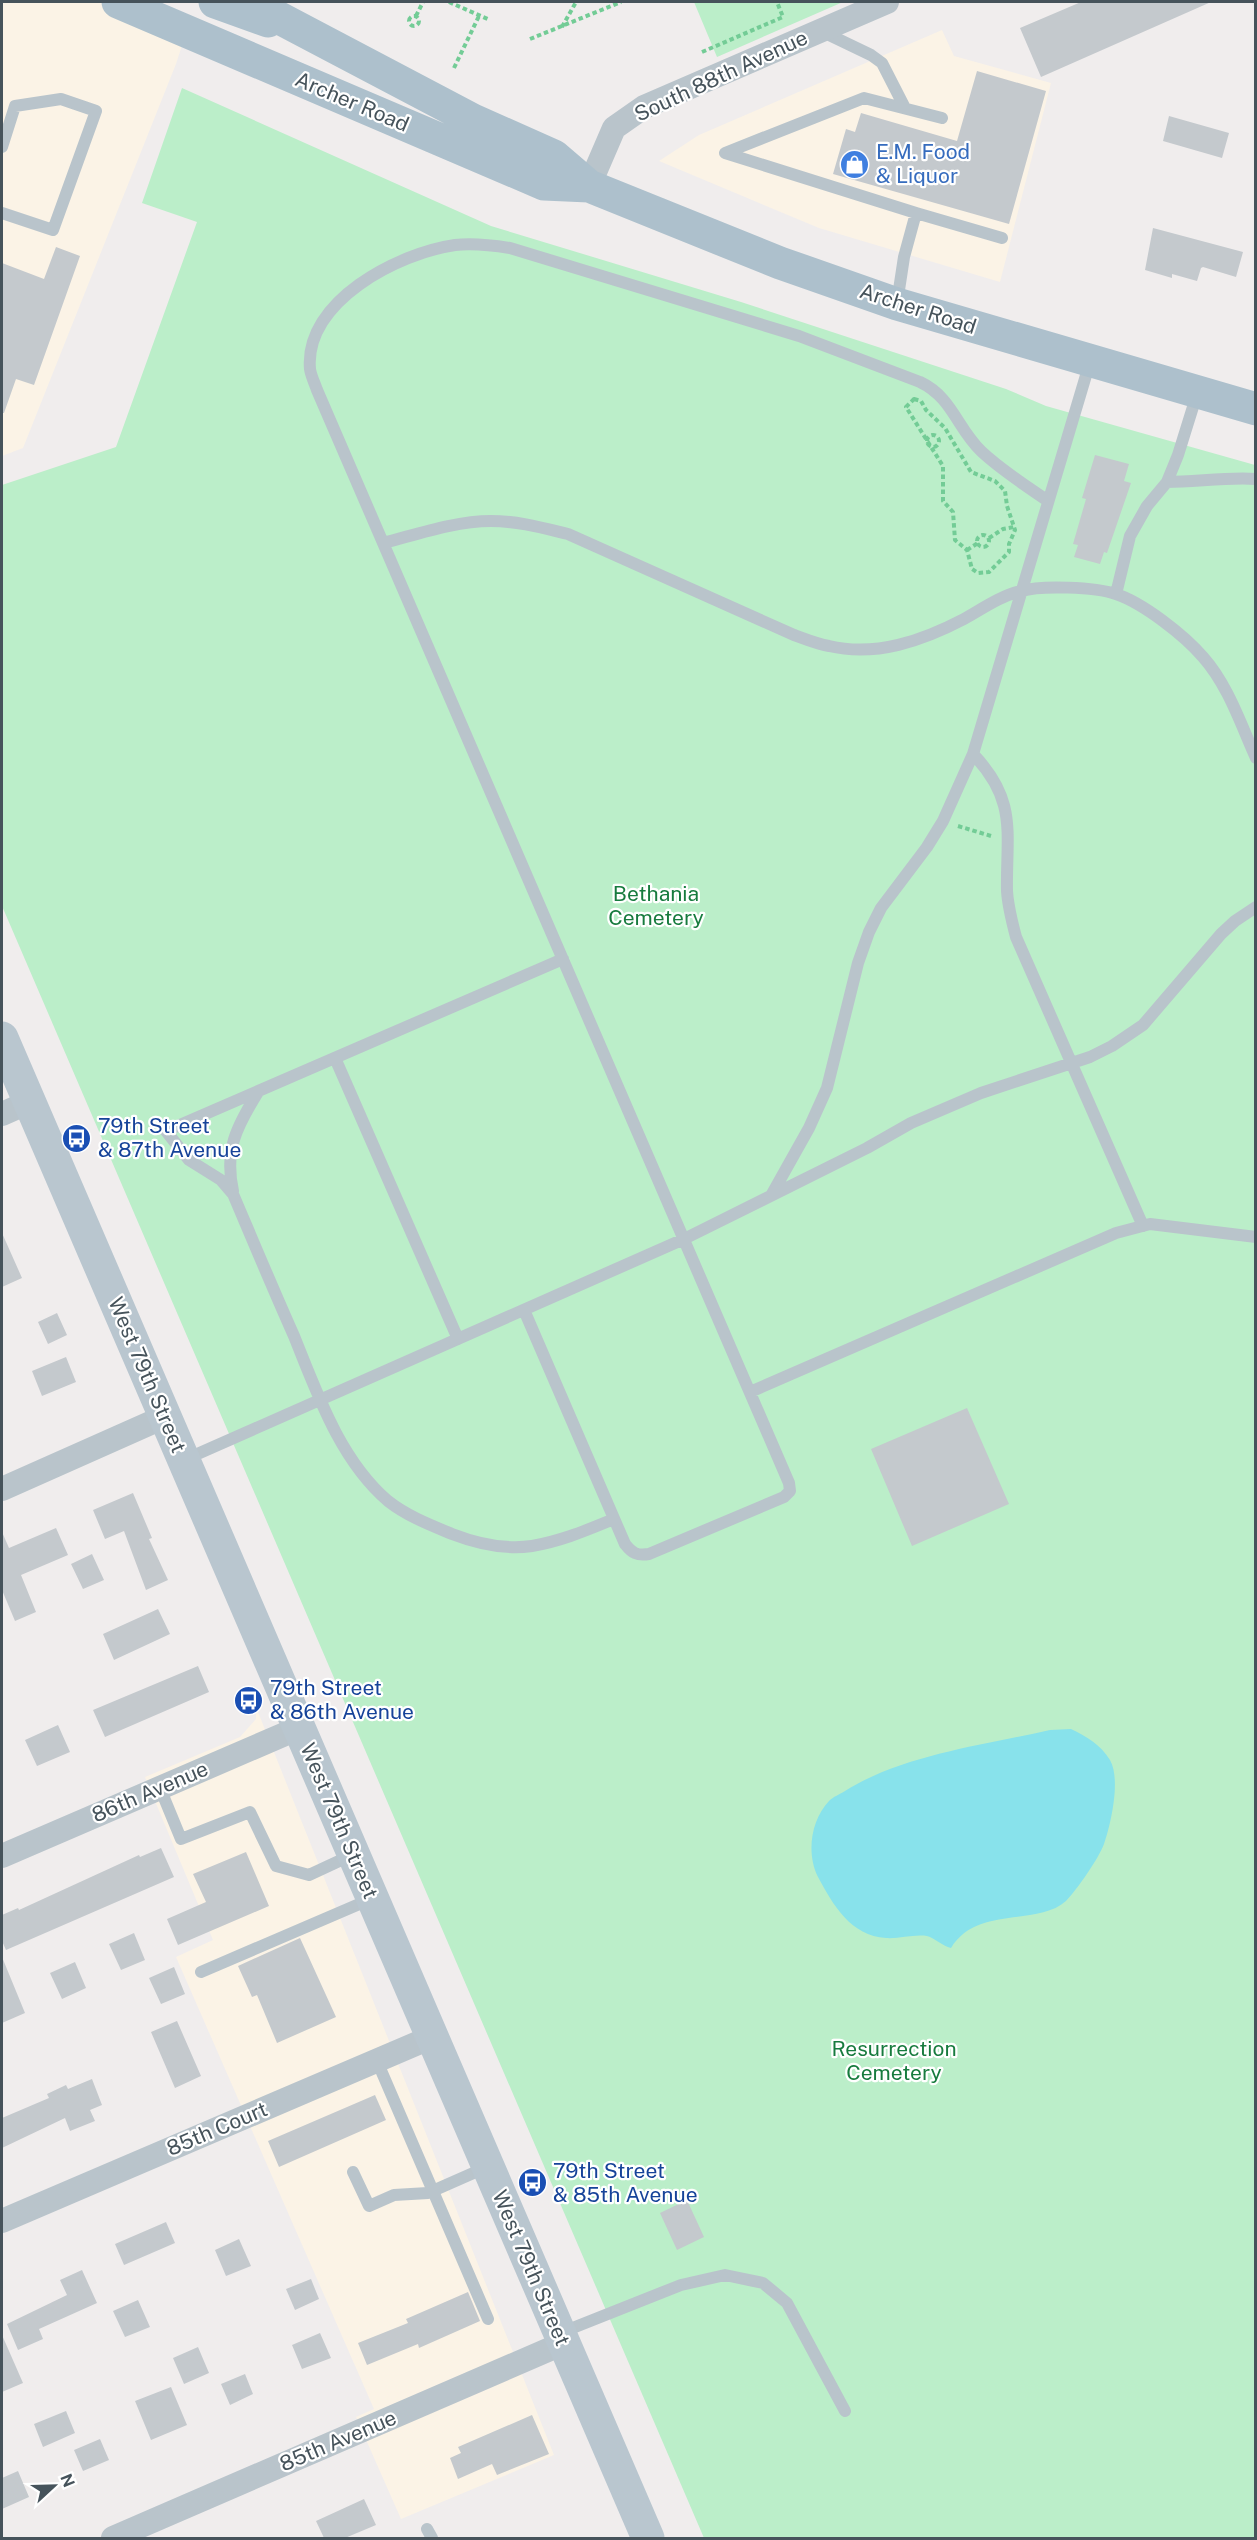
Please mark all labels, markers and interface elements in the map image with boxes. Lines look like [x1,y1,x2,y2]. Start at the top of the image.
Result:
street label: South 88th Avenue [630,24,811,127]
street label: Archer Road [291,66,413,137]
place label: E.M. Food & Liquor [876,139,970,188]
shop icon: E.M. Food & Liquor [839,148,871,180]
street label: Archer Road [857,278,980,339]
park label: Bethania Cemetery [608,881,704,930]
place label: 79th Street & 87th Avenue [98,1113,241,1162]
bus stop icon: 79th Street & 87th Avenue [61,1122,93,1154]
street label: West 79th Street [103,1293,192,1456]
place label: 79th Street & 86th Avenue [270,1675,414,1724]
bus stop icon: 79th Street & 86th Avenue [233,1684,265,1716]
street label: West 79th Street [295,1739,384,1902]
street label: 86th Avenue [88,1756,212,1827]
park label: Resurrection Cemetery [831,2036,957,2085]
street label: 85th Court [163,2096,271,2161]
place label: 79th Street & 85th Avenue [553,2158,698,2207]
bus stop icon: 79th Street & 85th Avenue [516,2167,548,2199]
street label: West 79th Street [487,2186,576,2349]
street label: 85th Avenue [276,2405,400,2476]
north arrow [24,2456,84,2516]
text: N [56,2471,79,2490]

